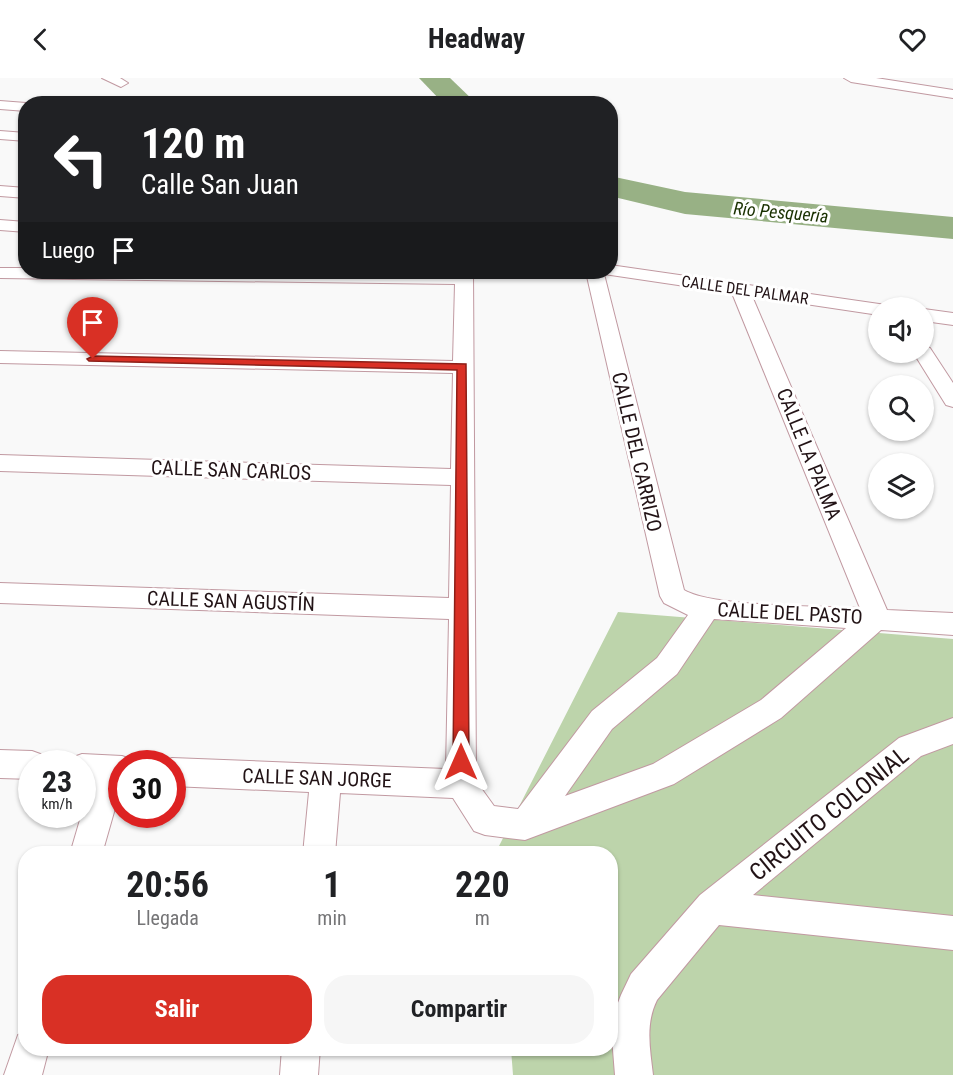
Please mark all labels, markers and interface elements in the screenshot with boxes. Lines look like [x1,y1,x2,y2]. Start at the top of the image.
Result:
icon: back [24,23,57,56]
text: Headway [428,23,525,55]
icon: heart [896,23,929,56]
text: 120 m [141,119,246,168]
icon: left [42,120,120,198]
text: Calle San Juan [141,169,299,201]
water label: Río Pesquería [733,197,829,227]
icon: arrive [107,234,140,267]
text: Luego [42,238,95,263]
street label: CALLE DEL PALMAR [680,272,810,308]
pin [67,297,118,359]
map controls [868,297,934,519]
button: sound [868,297,934,363]
icon: arrive [76,306,109,339]
street label: CALLE DEL CARRIZO [607,370,667,534]
button: search [868,375,934,441]
street label: CALLE LA PALMA [772,385,846,524]
button: layers [868,453,934,519]
street label: CALLE SAN CARLOS [151,455,311,485]
street label: CALLE SAN AGUSTÍN [147,586,315,616]
street label: CALLE DEL PASTO [717,597,863,629]
position arrow [429,730,493,794]
street label: CIRCUITO COLONIAL [744,741,914,887]
speed limit sign: 30 [108,750,186,828]
street label: CALLE SAN JORGE [242,763,392,793]
text: 23 [42,764,72,799]
text: km/h [42,795,72,813]
text: 20:56 [126,864,209,906]
text: 1 [323,864,341,906]
text: 220 [455,864,510,906]
text: Llegada [136,906,199,930]
text: min [317,906,347,930]
text: m [475,906,490,930]
button: Salir [42,975,312,1044]
button: Compartir [324,975,594,1044]

